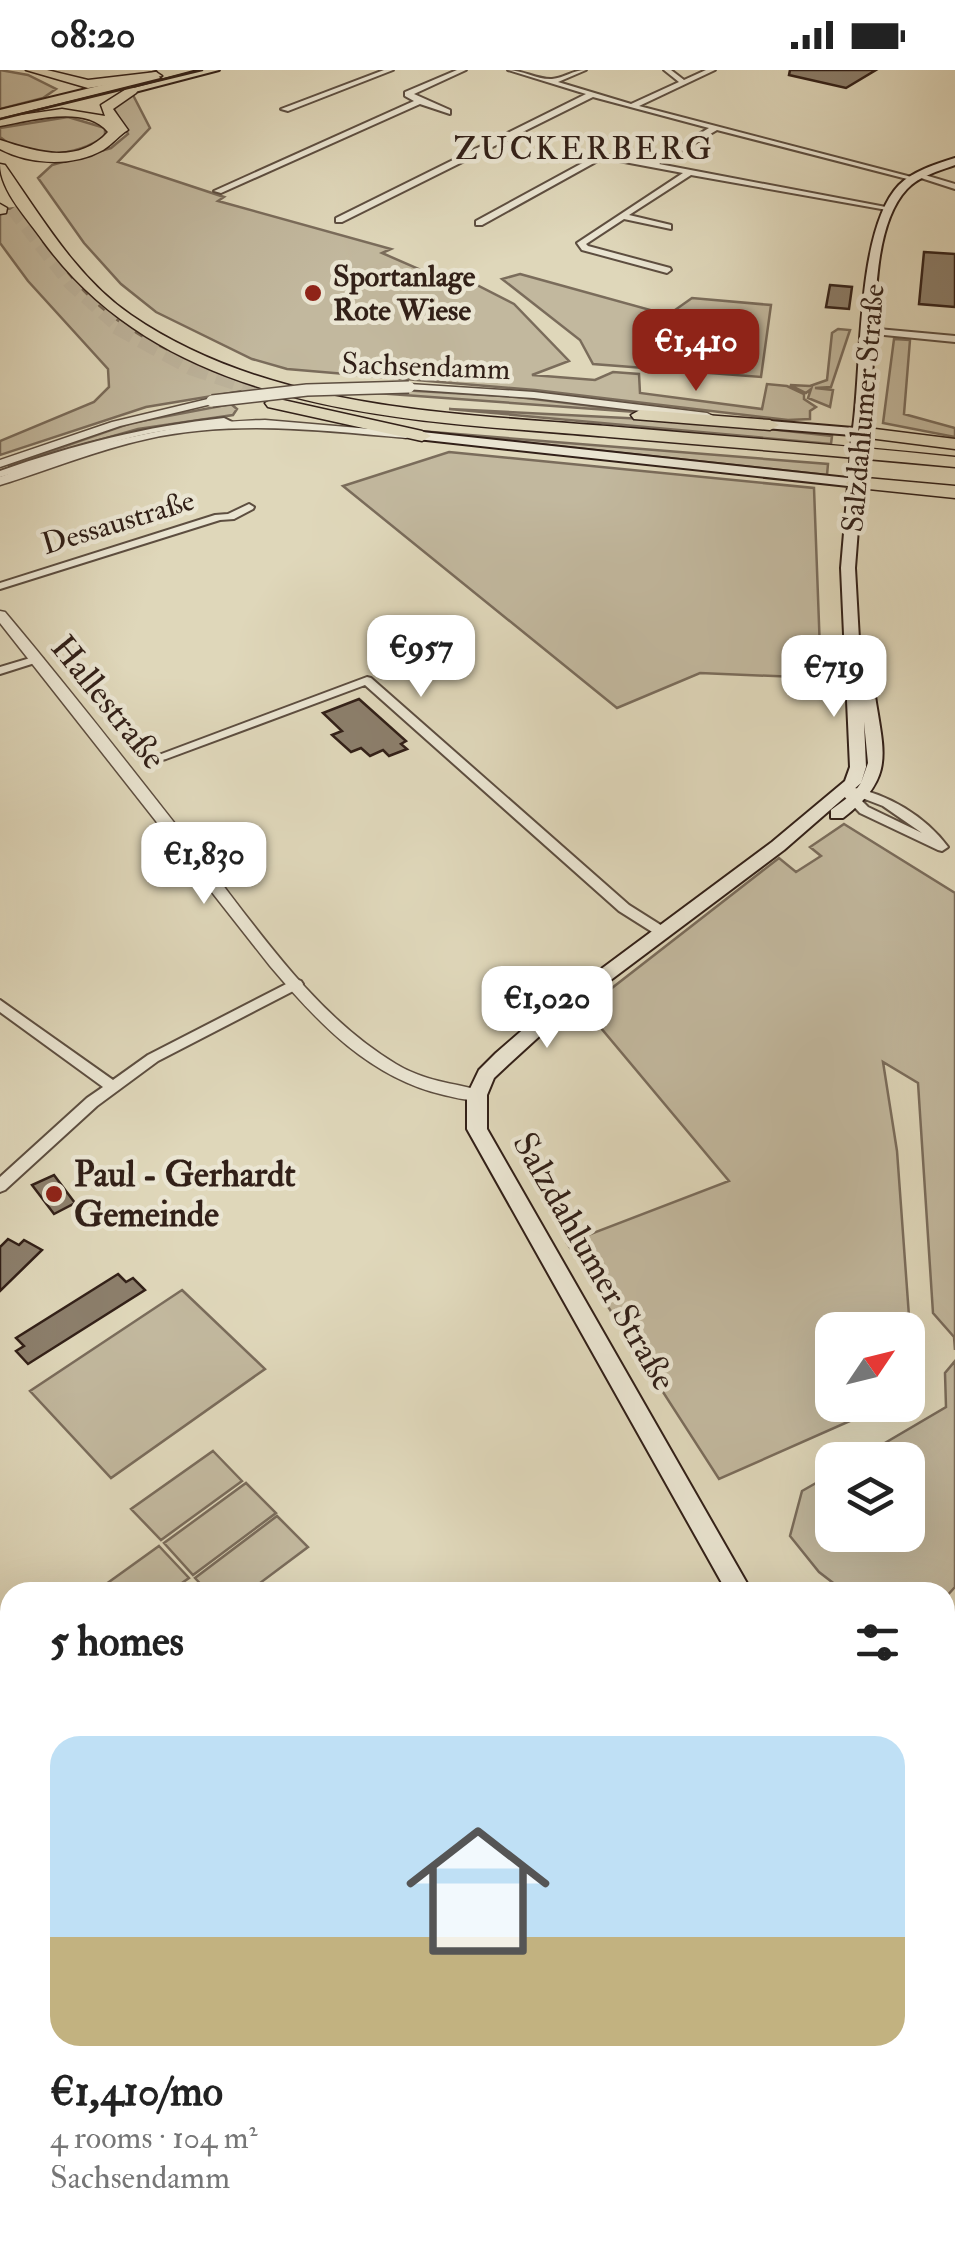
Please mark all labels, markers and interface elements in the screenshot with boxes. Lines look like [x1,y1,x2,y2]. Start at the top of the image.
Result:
text: 08:20 [50,11,135,59]
district label: ZUCKERBERG [454,129,714,169]
place label: Sportanlage Rote Wiese [333,258,476,329]
marker: Sportanlage Rote Wiese [302,282,324,304]
street label: Salzdahlumer Straße [834,282,893,534]
pin: €1,410 [615,309,777,394]
text: €1,410 [654,321,738,361]
street label: Sachsendamm [341,345,511,388]
street label: Dessaustraße [37,482,199,563]
pin: €957 [362,615,480,700]
street label: Hallestraße [41,627,176,779]
text: €957 [389,627,453,667]
pin: €719 [775,635,893,720]
text: €719 [803,647,865,687]
pin: €1,830 [123,822,285,907]
text: €1,830 [163,834,245,874]
pin: €1,020 [466,966,628,1051]
text: €1,020 [504,978,590,1018]
street label: Salzdahlumer Straße [502,1125,686,1398]
place label: Paul - Gerhardt Gemeinde [74,1153,296,1237]
marker: Paul - Gerhardt Gemeinde [43,1183,65,1205]
north arrow [815,1312,925,1422]
map controls [815,1312,925,1552]
button: layers [815,1442,925,1552]
icon: filters [850,1615,905,1670]
text: 5 homes [50,1616,184,1668]
icon: home [388,1801,568,1981]
text: €1,410/mo [50,2066,223,2118]
text: 4 rooms · 104 m² [50,2118,258,2158]
text: Sachsendamm [50,2158,230,2198]

